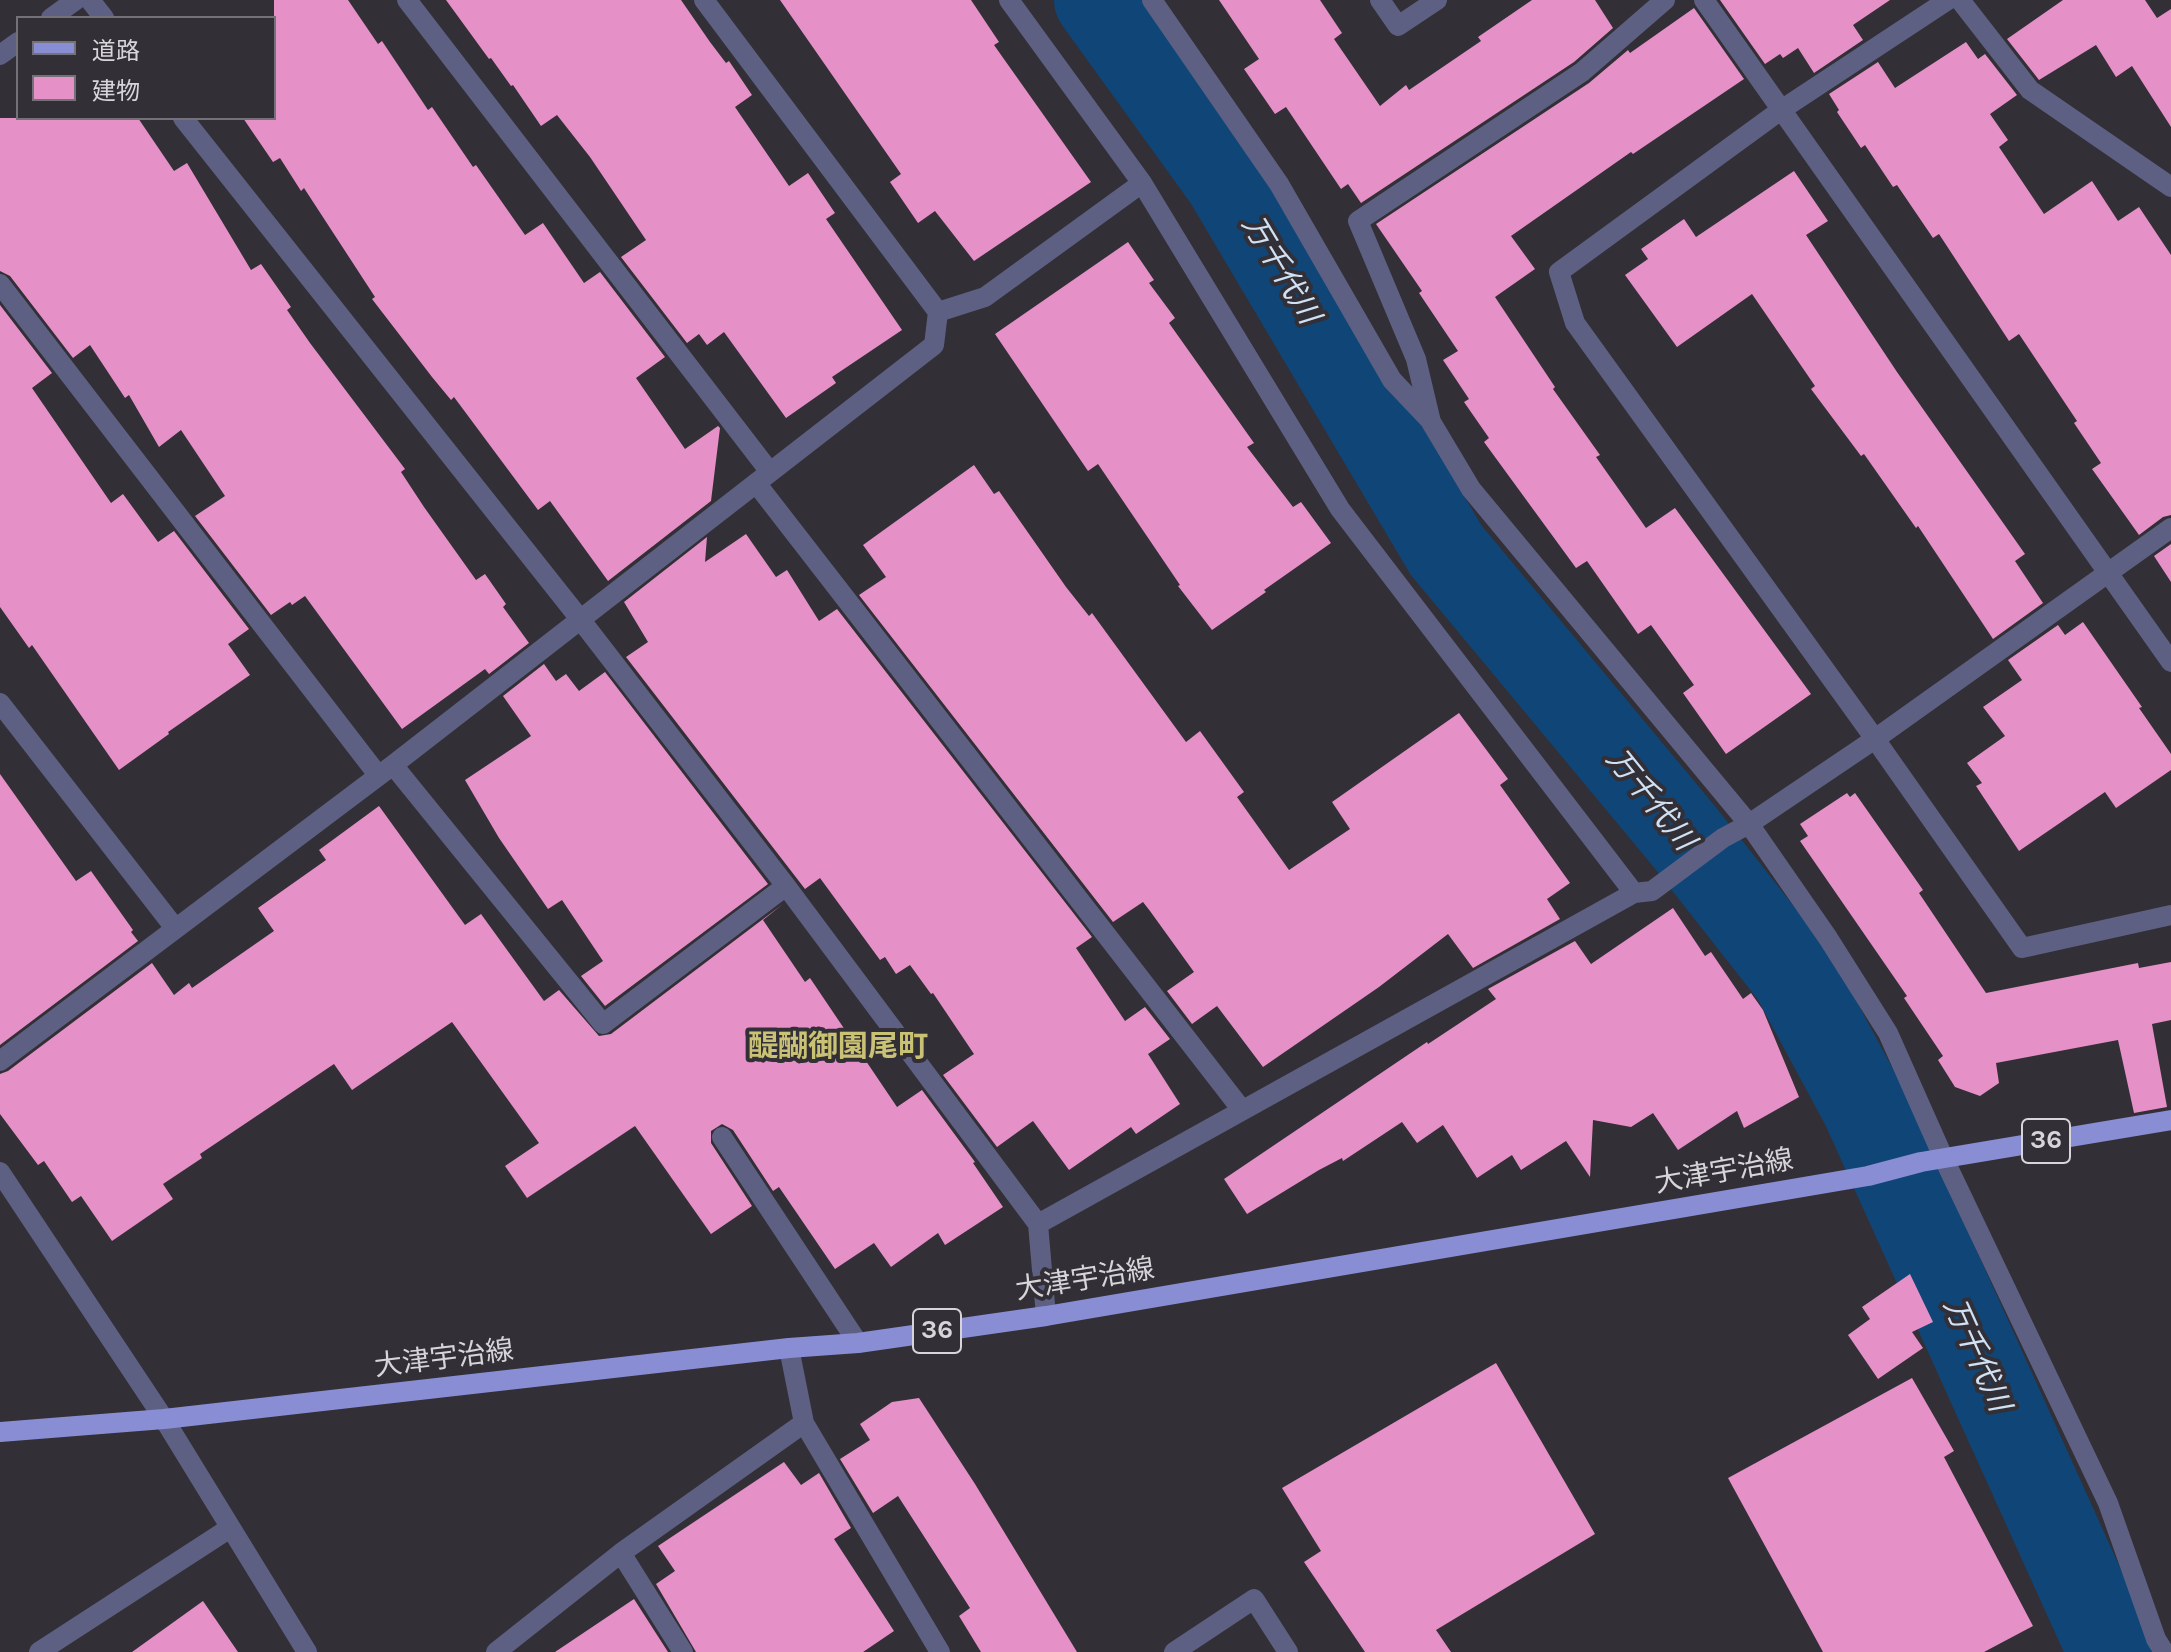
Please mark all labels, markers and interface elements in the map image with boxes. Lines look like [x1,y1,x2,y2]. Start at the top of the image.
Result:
legend [16,16,276,120]
text: 道路 [92,37,140,65]
text: 建物 [92,77,140,105]
water label: 万千代川 [1234,209,1326,331]
water label: 万千代川 [1598,742,1702,858]
district label: 醍醐御園尾町 [748,1029,928,1065]
road number: 36 [2022,1119,2070,1163]
street label: 大津宇治線 [1652,1143,1796,1201]
street label: 大津宇治線 [1013,1252,1157,1308]
water label: 万千代川 [1935,1293,2017,1417]
road number: 36 [913,1309,961,1353]
street label: 大津宇治線 [372,1334,516,1384]

